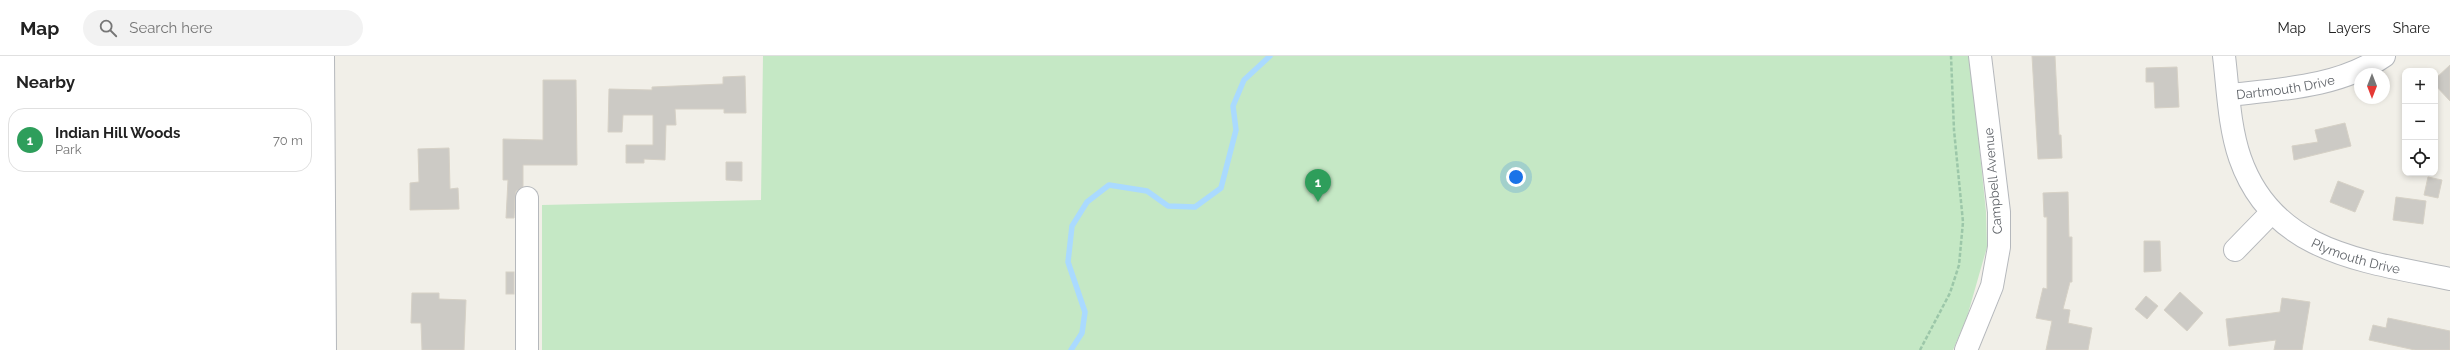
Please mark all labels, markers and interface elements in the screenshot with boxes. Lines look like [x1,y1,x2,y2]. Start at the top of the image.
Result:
search box [83,10,363,46]
text: Map [20,17,59,39]
icon: search [97,17,119,39]
text: Search here [129,19,213,37]
text: Map [2278,20,2306,36]
text: Layers [2328,20,2371,36]
text: Share [2393,20,2430,36]
north arrow [2354,68,2390,104]
map controls [2402,68,2438,176]
button: + [2402,68,2438,104]
text: Nearby [16,72,75,92]
street label: Dartmouth Drive [2236,72,2337,102]
button: − [2402,104,2438,140]
text: Indian Hill Woods [55,124,180,142]
street label: Campbell Avenue [1981,127,2005,235]
text: 1 [27,133,33,148]
text: 70 m [273,133,303,148]
button: locate [2402,140,2438,176]
text: Park [55,142,82,157]
your location [1506,167,1526,187]
pin: 1 [1305,169,1331,202]
street label: Plymouth Drive [2309,235,2402,276]

